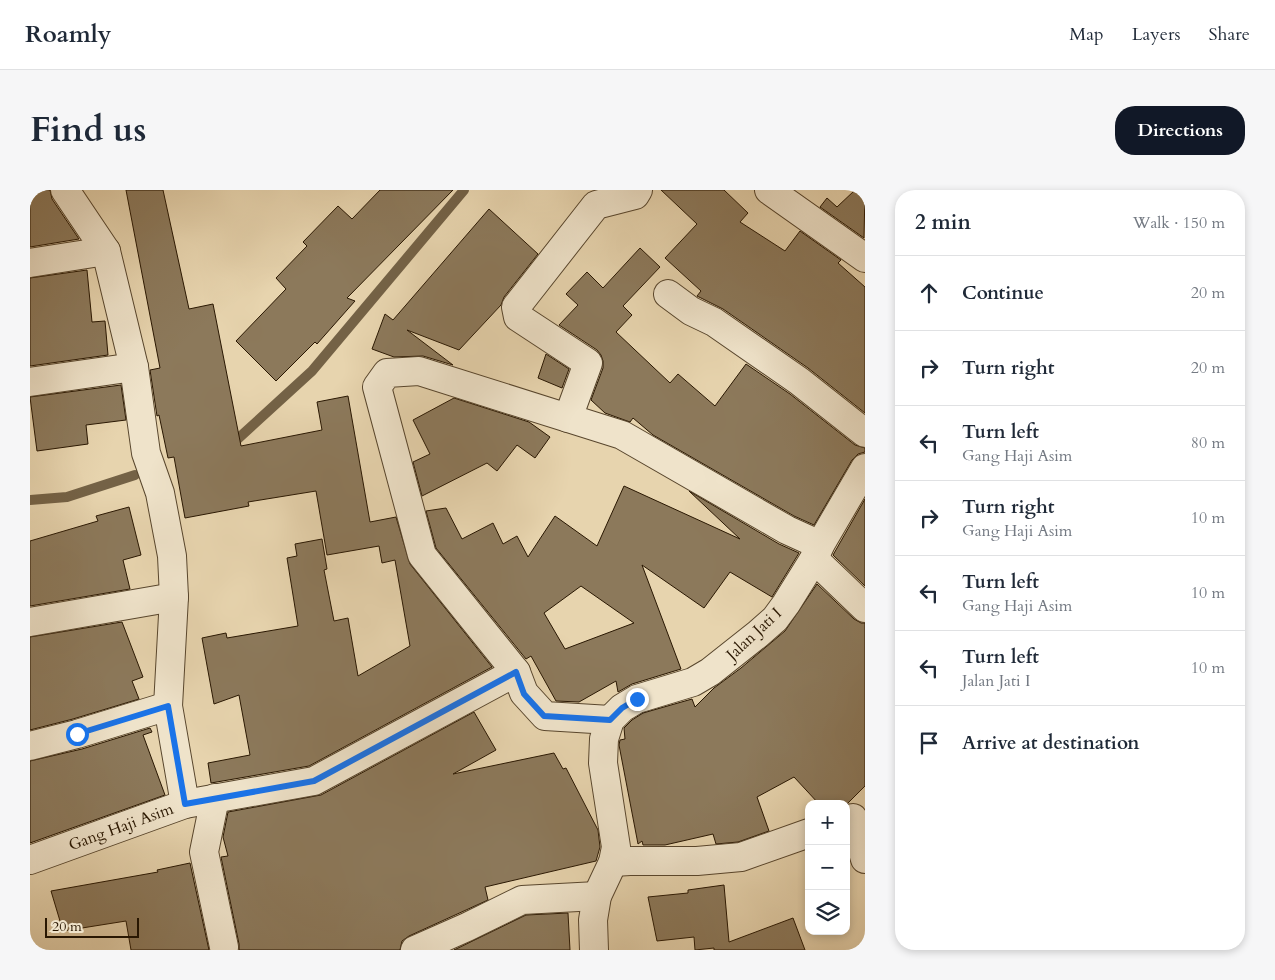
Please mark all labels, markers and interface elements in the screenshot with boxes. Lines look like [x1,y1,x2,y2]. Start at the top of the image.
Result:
text: Roamly [25,18,111,51]
text: Map [1069,22,1104,47]
text: Layers [1132,22,1181,47]
text: Share [1209,22,1250,47]
text: Find us [30,106,146,154]
button: Directions [1115,106,1245,155]
text: 2 min [915,208,971,237]
text: Walk · 150 m [1133,212,1225,234]
icon: ahead [915,279,943,307]
text: Continue [962,280,1044,306]
text: 20 m [1191,282,1225,304]
icon: right [915,354,943,382]
text: Turn right [962,355,1054,381]
text: 20 m [1191,357,1225,379]
text: Turn left [962,419,1039,445]
icon: left [915,429,943,457]
text: 80 m [1191,432,1225,454]
text: Gang Haji Asim [962,445,1072,467]
text: Turn right [962,494,1054,520]
icon: right [915,504,943,532]
text: 10 m [1191,507,1225,529]
text: Gang Haji Asim [962,520,1072,542]
text: Turn left [962,569,1039,595]
icon: left [915,579,943,607]
text: 10 m [1191,582,1225,604]
text: Gang Haji Asim [962,595,1072,617]
street label: Jalan Jati I [720,603,786,667]
text: Turn left [962,644,1039,670]
icon: left [915,654,943,682]
text: 10 m [1191,657,1225,679]
text: Jalan Jati I [962,670,1030,692]
route end [626,688,649,711]
route start [66,723,89,746]
icon: arrive [915,729,943,757]
text: Arrive at destination [962,730,1139,756]
street label: Gang Haji Asim [65,798,177,856]
map controls [805,800,850,935]
button: + [805,800,850,845]
button: − [805,845,850,890]
button: layers [805,890,850,935]
scale bar [45,915,139,938]
text: 20 m [52,917,82,936]

